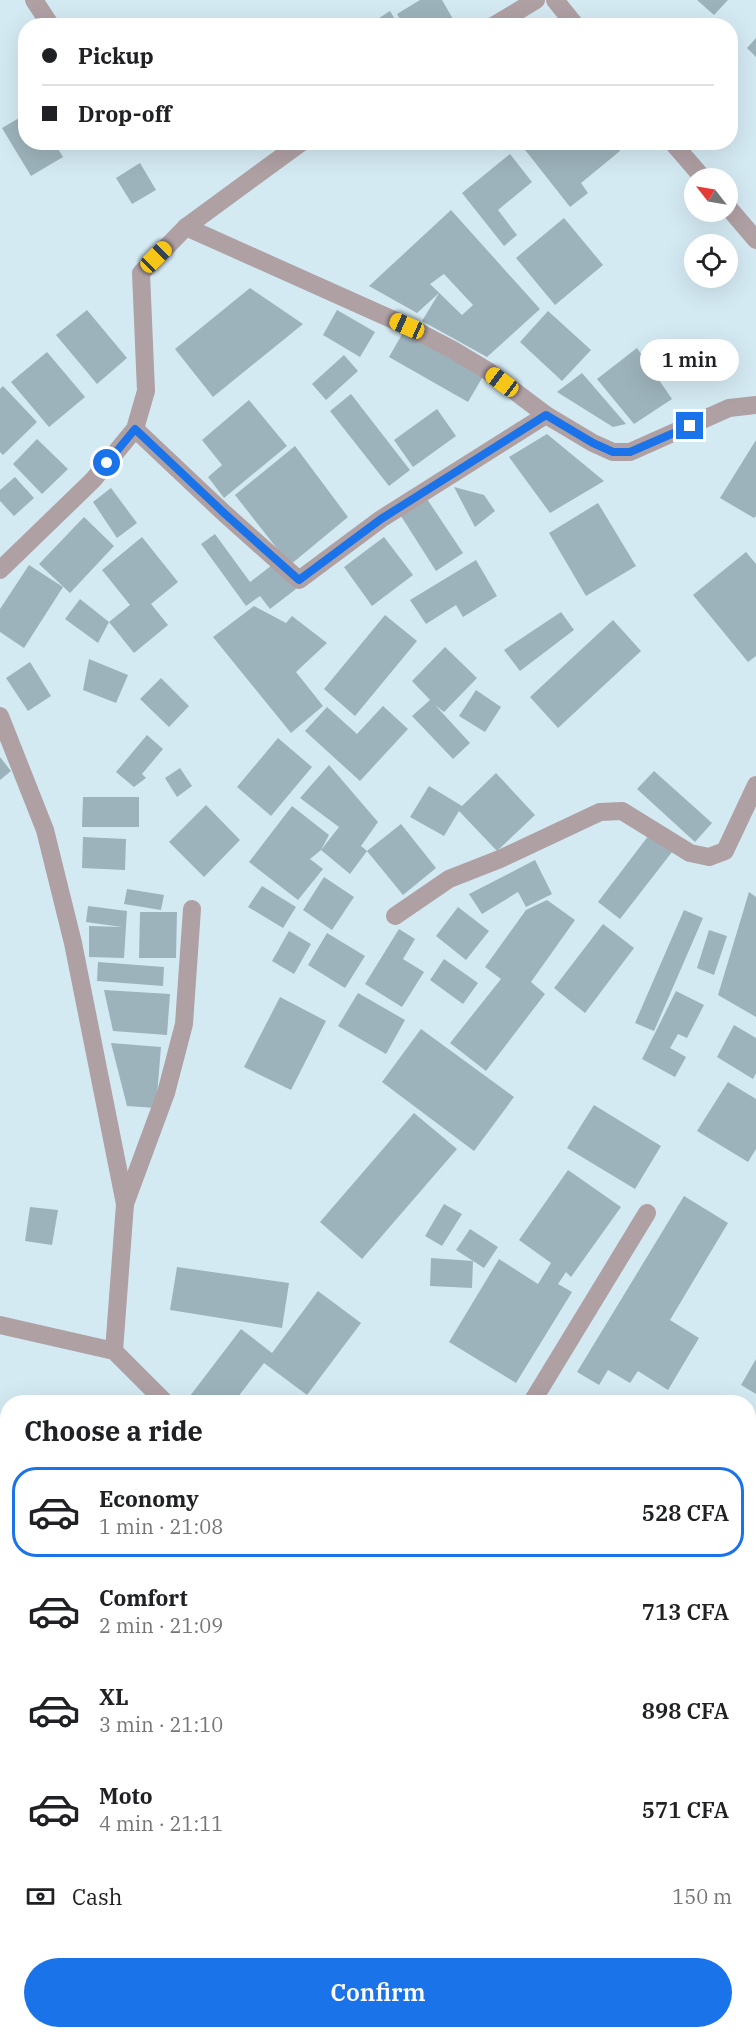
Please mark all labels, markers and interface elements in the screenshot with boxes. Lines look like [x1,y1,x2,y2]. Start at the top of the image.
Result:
text: Pickup [78,41,154,70]
text: Drop-off [78,99,172,128]
north arrow [684,168,738,222]
map controls [684,168,738,288]
button: locate [684,234,738,288]
car [137,238,175,276]
car [387,310,427,342]
callout: 1 min [640,339,740,381]
text: 1 min [662,346,717,373]
car [482,364,522,400]
route end [676,412,703,439]
route start [93,449,120,476]
text: Choose a ride [24,1413,203,1448]
text: Economy [99,1484,199,1513]
icon: car [27,1485,81,1539]
text: 528 CFA [642,1498,729,1527]
text: 1 min · 21:08 [99,1513,223,1540]
text: Comfort [99,1583,188,1612]
icon: car [27,1584,81,1638]
text: 713 CFA [642,1597,729,1626]
text: 2 min · 21:09 [99,1612,223,1639]
text: XL [99,1682,129,1711]
icon: car [27,1683,81,1737]
text: 898 CFA [642,1696,729,1725]
text: 3 min · 21:10 [99,1711,223,1738]
text: Moto [99,1781,153,1810]
icon: car [27,1782,81,1836]
text: 571 CFA [642,1795,729,1824]
text: 4 min · 21:11 [99,1810,223,1837]
icon: cash [24,1880,57,1913]
text: Cash [72,1882,123,1911]
text: 150 m [672,1883,732,1910]
button: Confirm [24,1958,732,2027]

